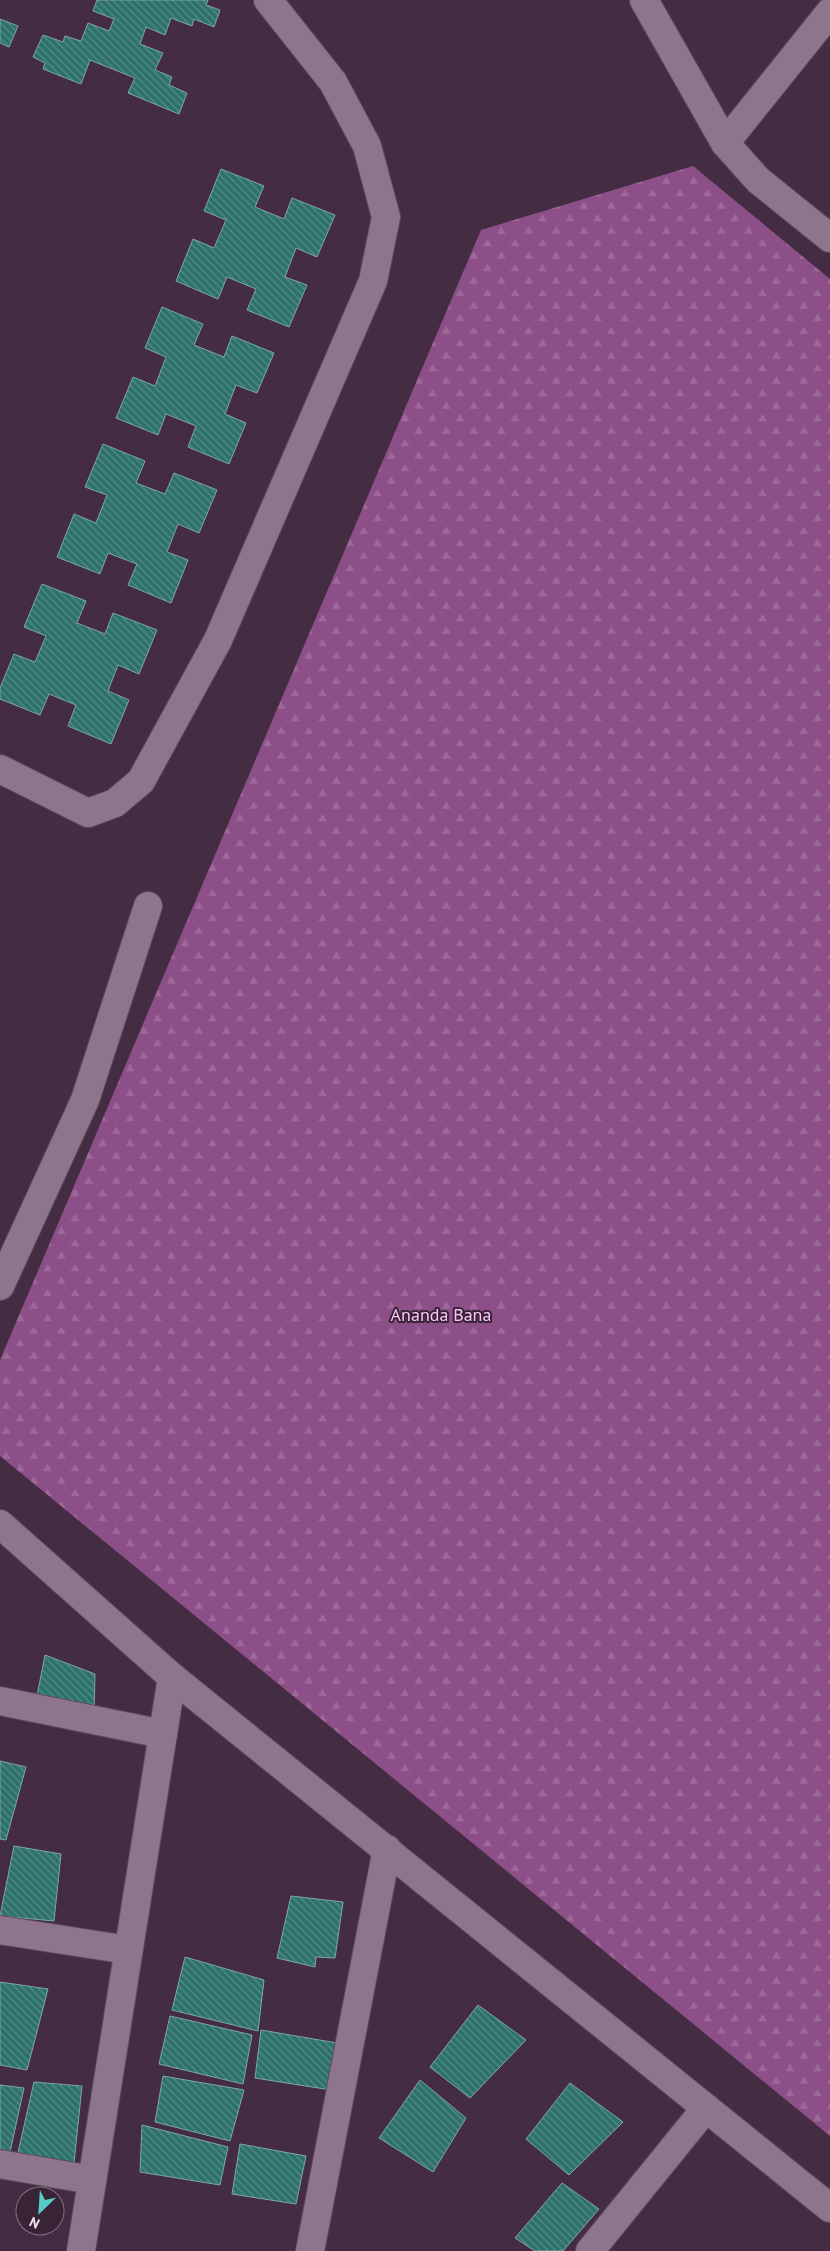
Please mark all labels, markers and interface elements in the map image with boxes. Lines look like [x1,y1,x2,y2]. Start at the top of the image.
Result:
park label: Ananda Bana [391,1303,491,1326]
north arrow [15,2186,65,2236]
text: N [27,2213,42,2233]

